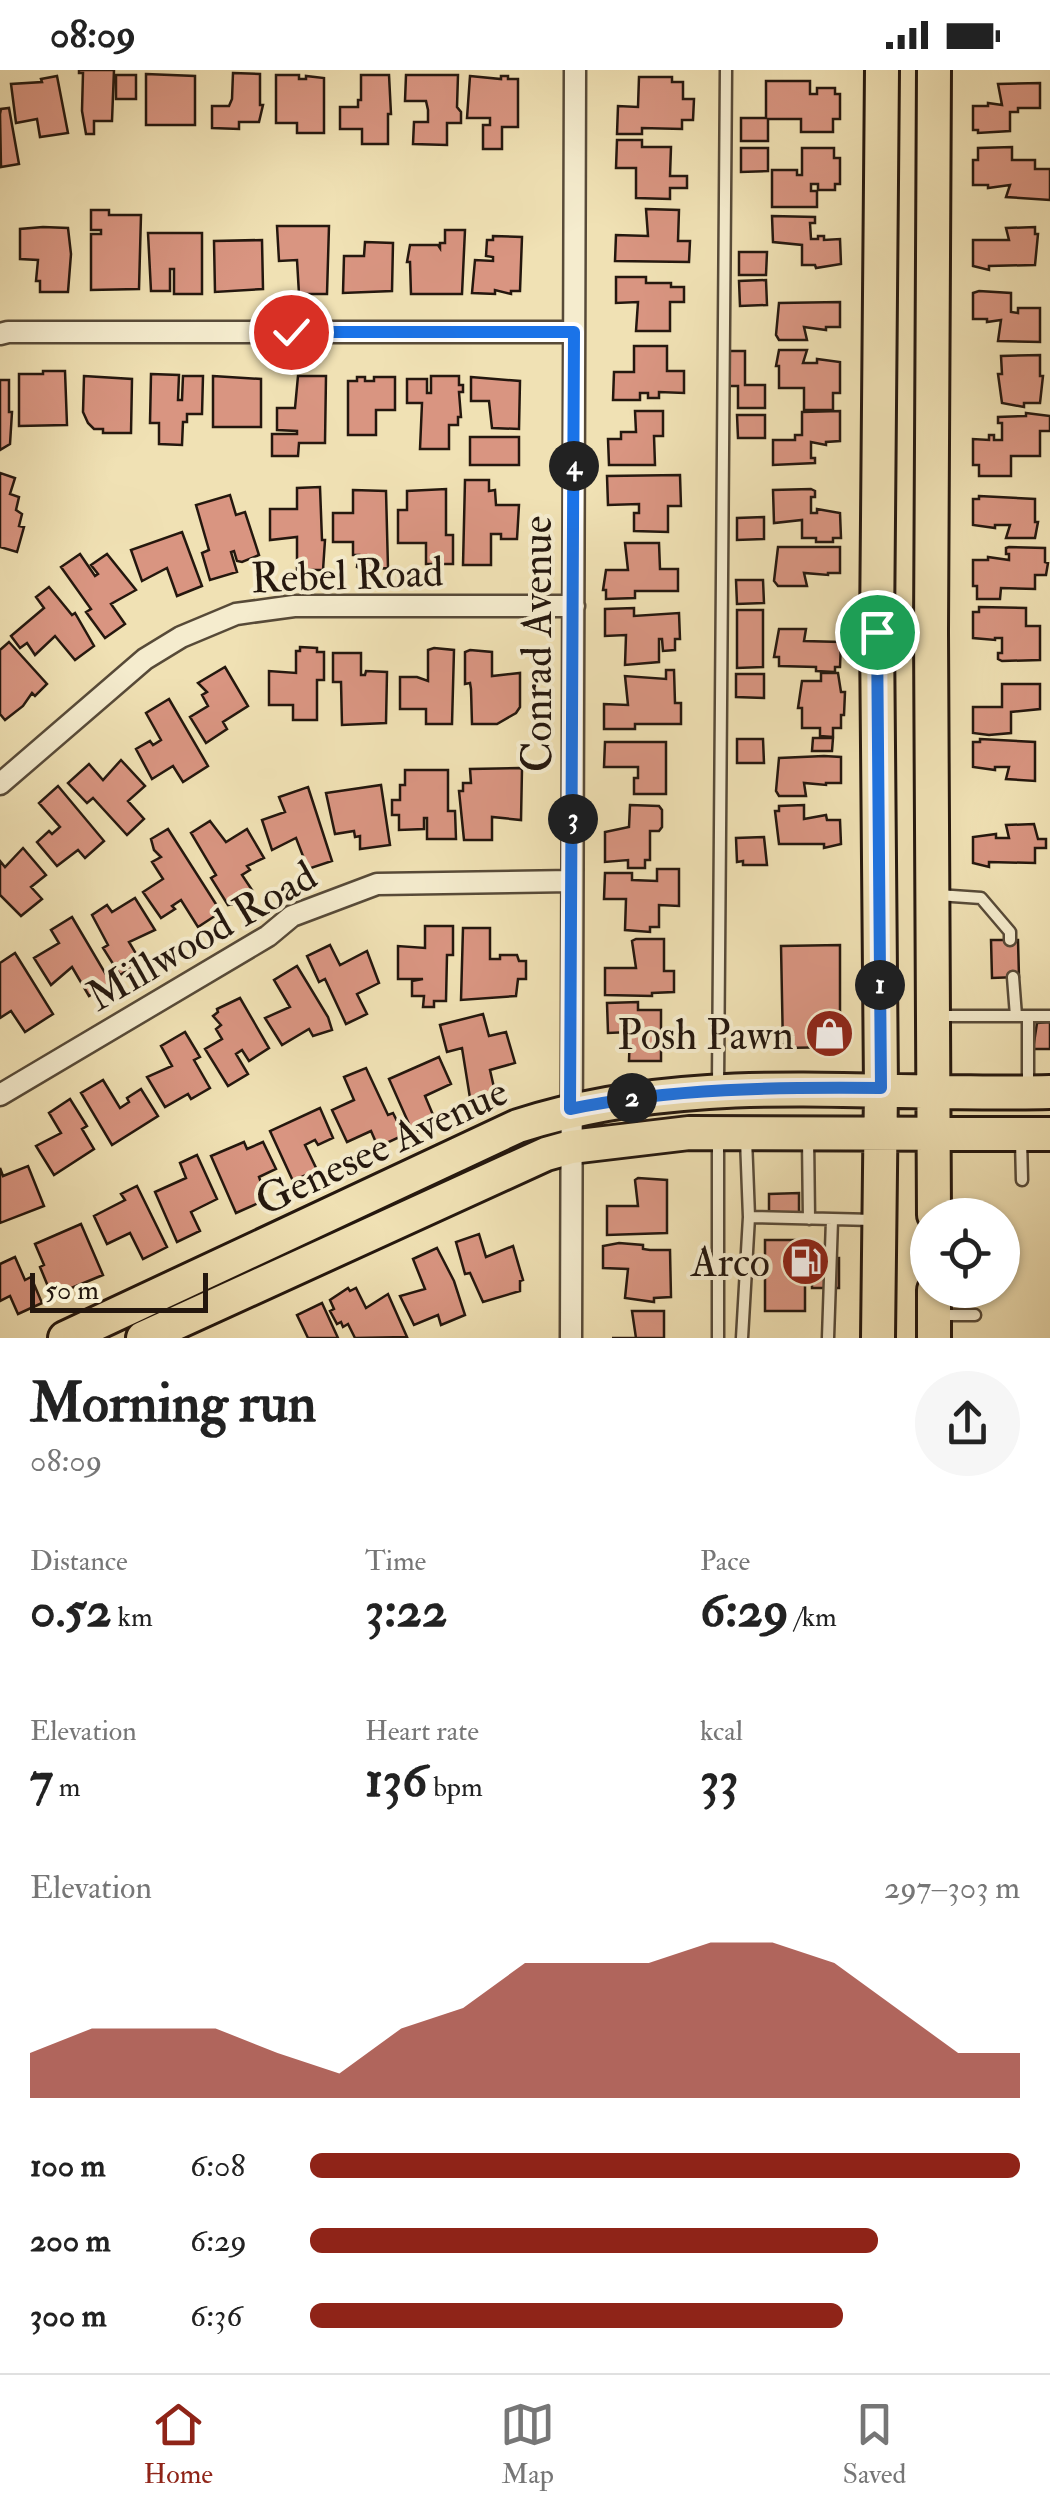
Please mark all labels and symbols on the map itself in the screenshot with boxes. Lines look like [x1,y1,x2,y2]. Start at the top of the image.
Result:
pin [249,290,334,375]
pin: 4 [549,441,599,491]
street label: Conrad Avenue [512,516,564,772]
street label: Rebel Road [250,547,445,605]
pin [835,590,920,675]
pin: 3 [548,794,598,844]
street label: Millwood Road [78,850,326,1023]
pin: 1 [855,960,905,1010]
shop icon: Posh Pawn [803,1008,855,1060]
place label: Posh Pawn [617,1010,794,1062]
street label: Genesee Avenue [248,1066,516,1228]
pin: 2 [607,1073,657,1123]
fuel station icon: Arco [779,1235,831,1287]
place label: Arco [690,1237,770,1289]
scale bar [30,1268,208,1312]

